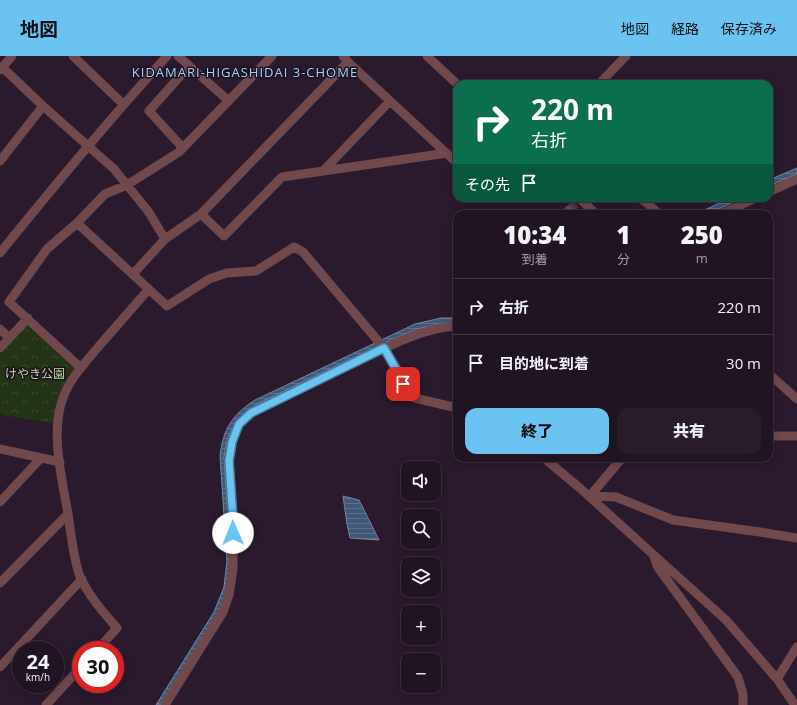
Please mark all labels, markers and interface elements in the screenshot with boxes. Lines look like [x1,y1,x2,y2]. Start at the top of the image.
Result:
text: 地図 [20,16,58,42]
text: 地図 [621,19,649,38]
text: 経路 [671,19,699,38]
text: 保存済み [721,19,777,38]
district label: KIDAMARI-HIGASHIDAI 3-CHOME [132,63,358,81]
text: 220 m [531,90,614,128]
icon: right [465,96,517,148]
text: 右折 [531,128,567,152]
icon: arrive [518,172,540,194]
text: その先 [465,174,510,194]
text: 10:34 [503,218,566,251]
text: 1 [616,218,631,251]
text: 250 [681,218,723,251]
text: m [696,249,708,267]
text: 到着 [522,250,548,268]
text: 分 [617,250,630,268]
icon: right [465,296,487,318]
text: 右折 [499,297,529,317]
text: 220 m [717,297,761,317]
icon: arrive [465,352,487,374]
text: 目的地に到着 [499,353,589,373]
text: 30 m [726,353,761,373]
park label: けやき公園 [5,365,65,382]
pin [386,367,420,401]
icon: arrive [392,373,414,395]
button: 終了 [465,408,609,454]
button: 共有 [617,408,761,454]
map controls [401,461,441,693]
button: sound [401,461,441,501]
button: search [401,509,441,549]
position arrow [212,512,254,554]
button: layers [401,557,441,597]
button: + [401,605,441,645]
speed limit sign: 30 [72,641,124,693]
text: 24 [27,648,49,675]
button: − [401,653,441,693]
text: km/h [26,670,50,684]

